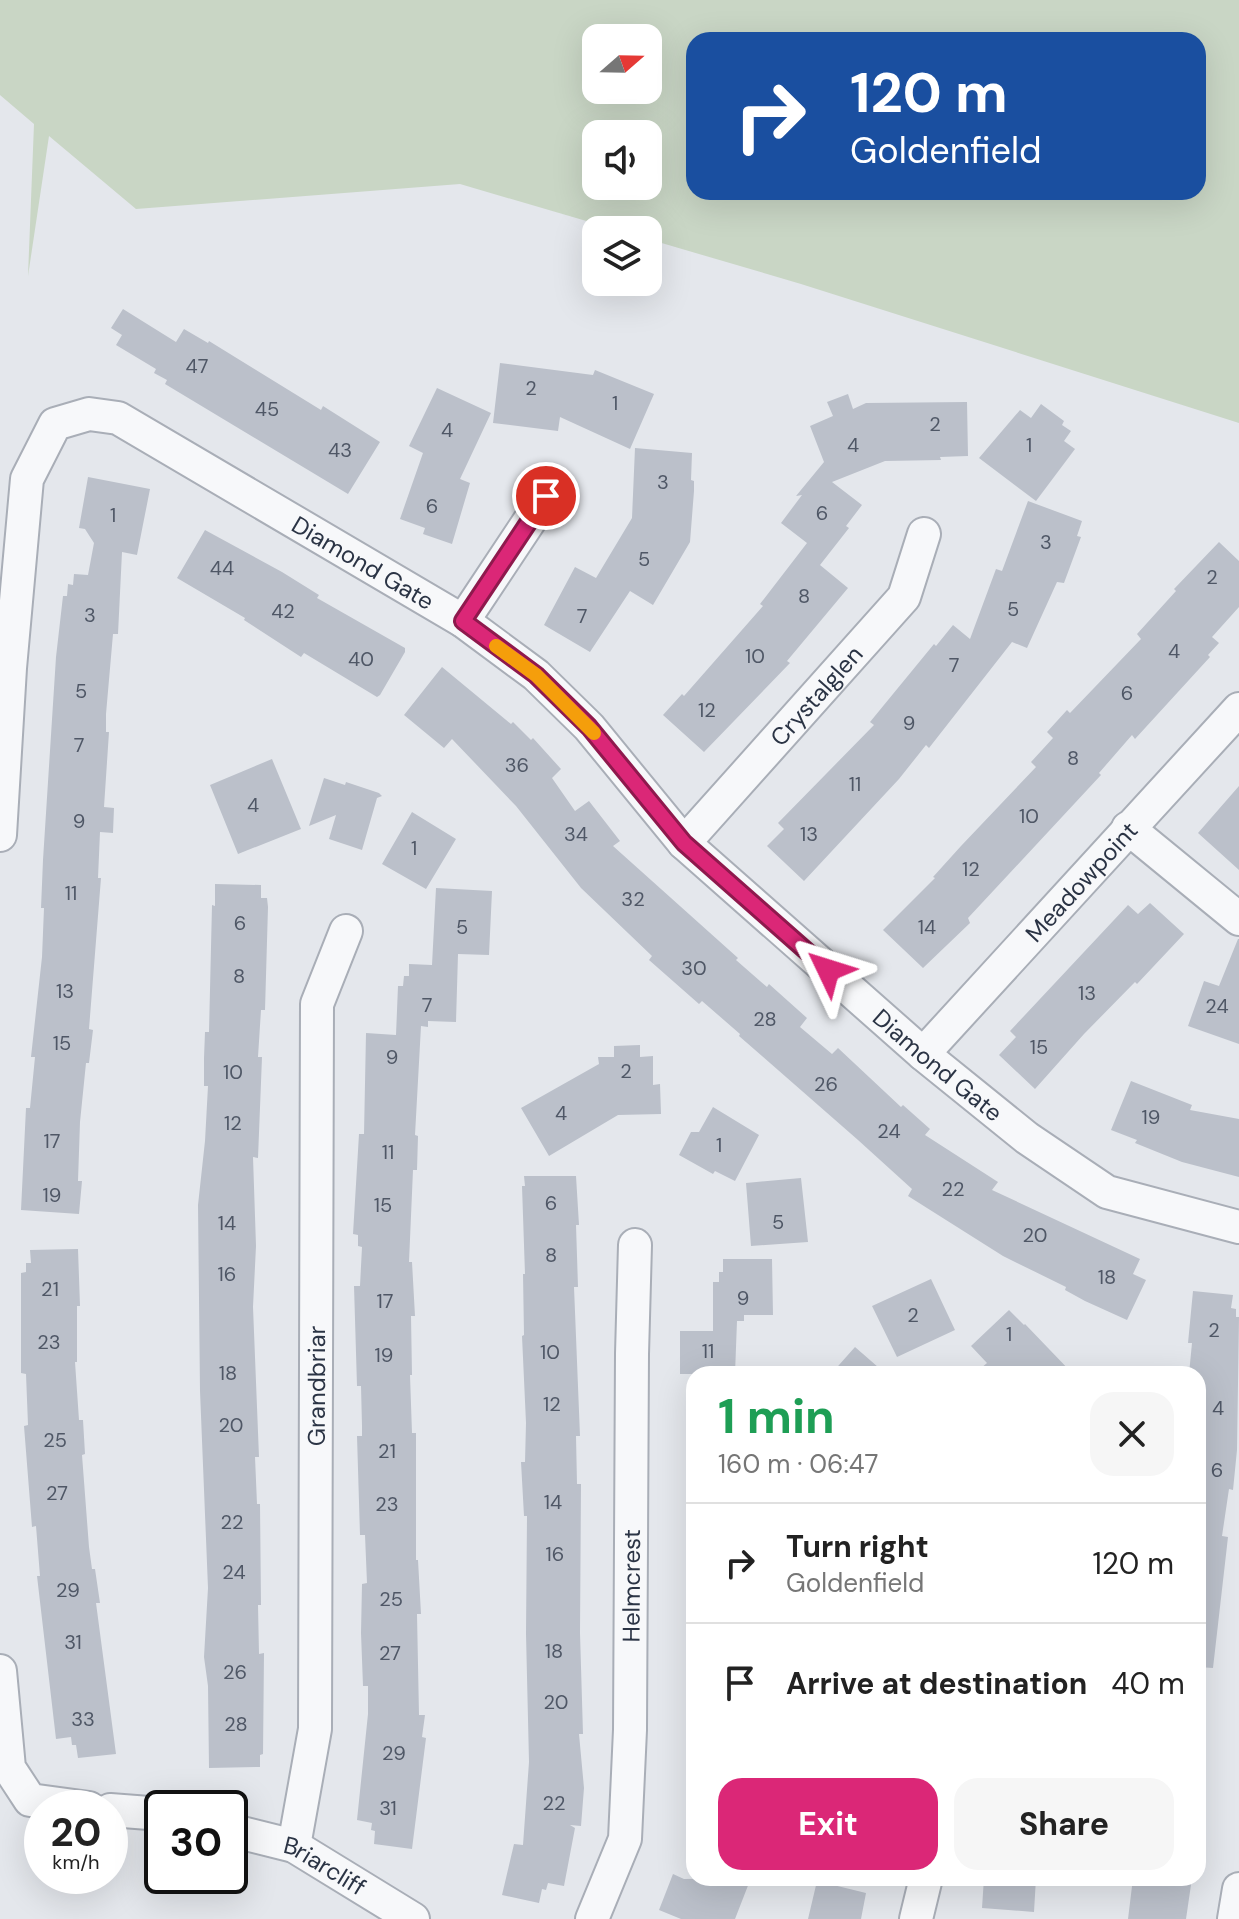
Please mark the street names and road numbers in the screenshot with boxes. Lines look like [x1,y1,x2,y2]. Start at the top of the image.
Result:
street label: Diamond Gate [286,508,440,616]
street label: Crystalglen [763,639,869,752]
street label: Meadowpoint [1018,815,1144,948]
street label: Diamond Gate [867,1002,1009,1128]
street label: Grandbriar [300,1325,332,1446]
street label: Helmcrest [615,1529,647,1642]
street label: Briarcliff [281,1829,372,1902]

